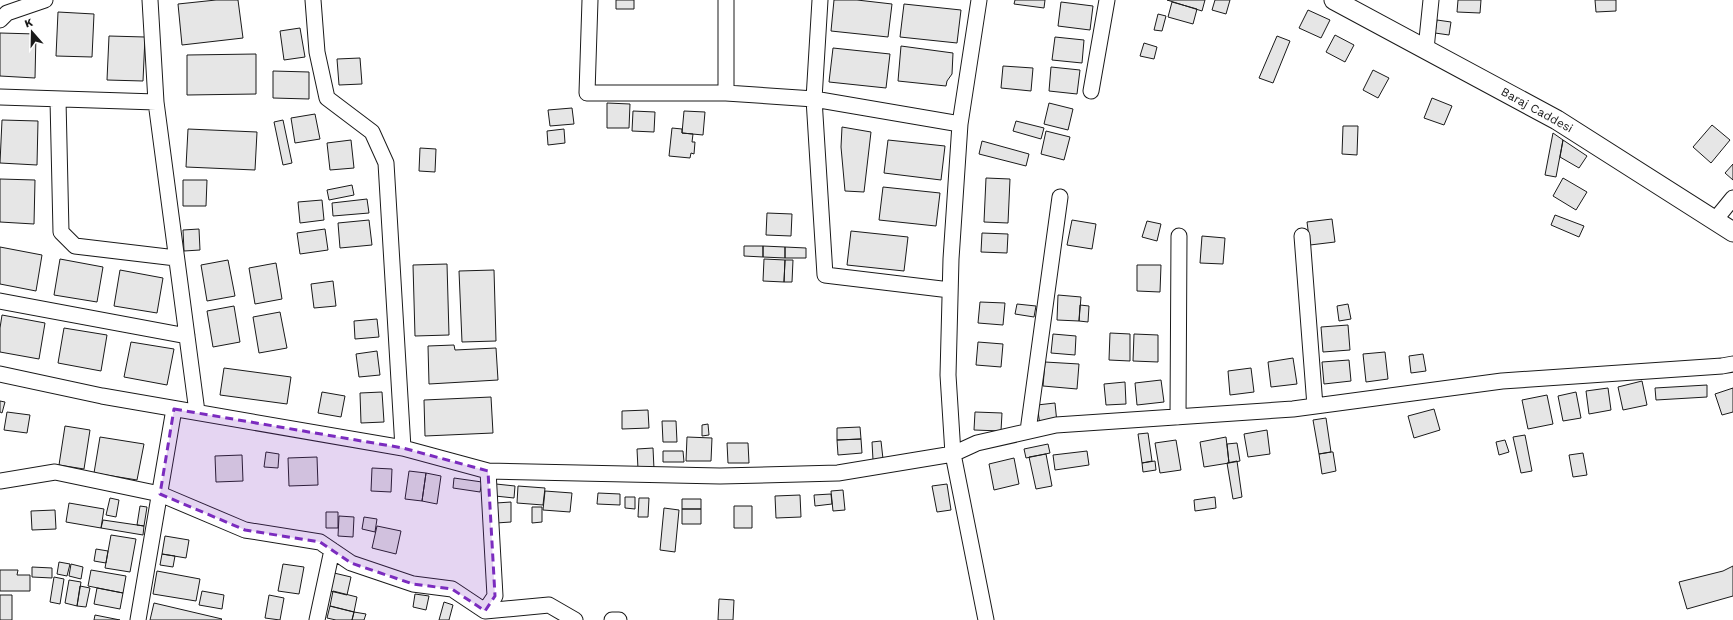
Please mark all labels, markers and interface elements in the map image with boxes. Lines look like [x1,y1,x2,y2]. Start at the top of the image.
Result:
north arrow [12,12,52,52]
text: K [23,16,35,30]
street label: Baraj Caddesi [1499,84,1575,136]

